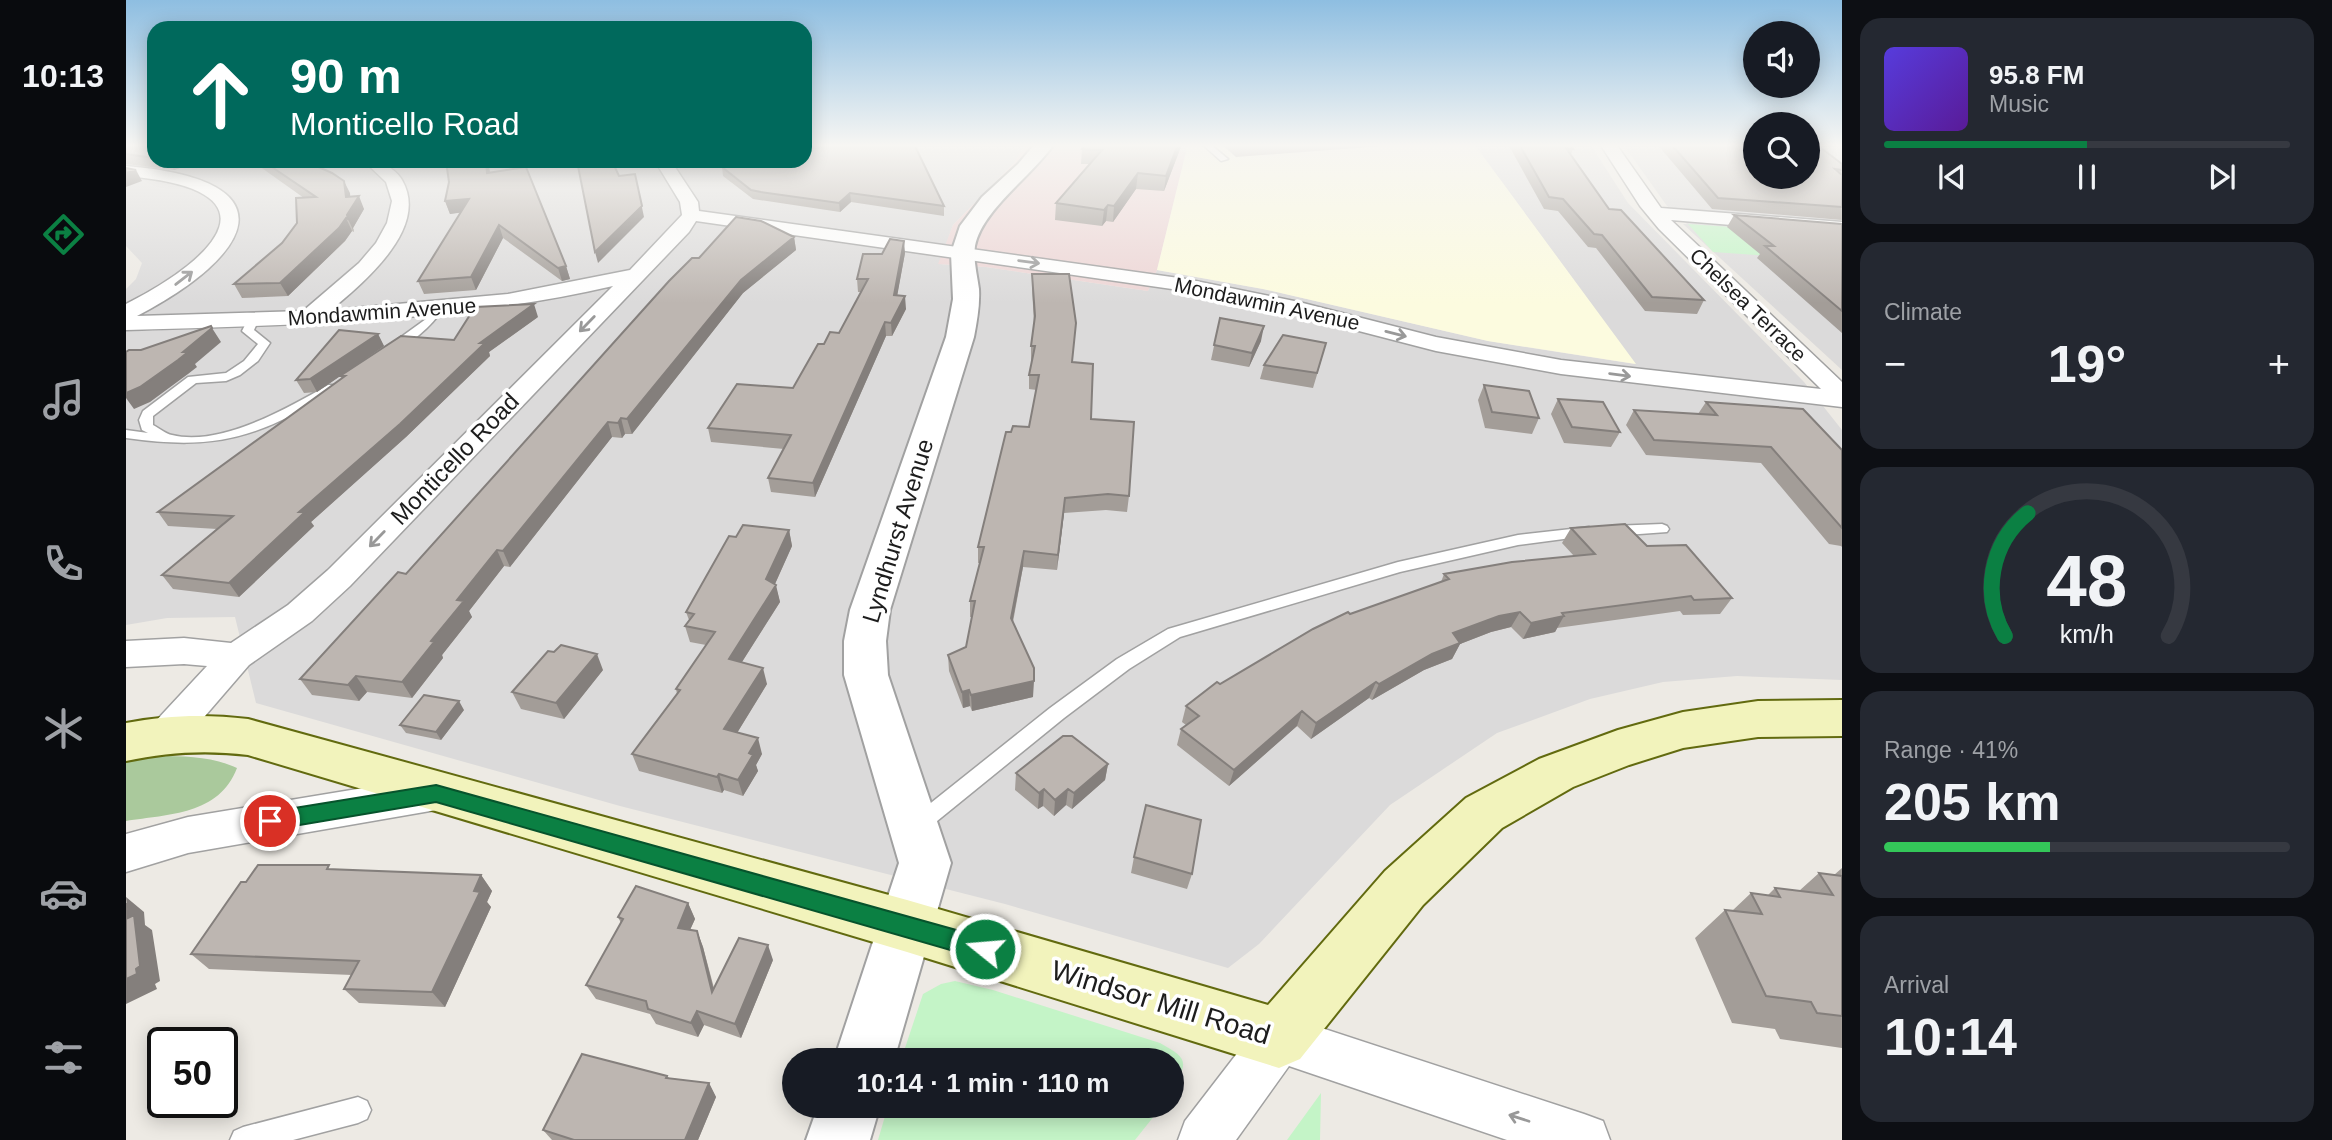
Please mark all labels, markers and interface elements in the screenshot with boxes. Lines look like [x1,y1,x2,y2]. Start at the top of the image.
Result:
map controls [1743,21,1820,189]
button: sound [1743,21,1820,98]
icon: ahead [175,49,266,140]
text: 90 m [290,49,402,103]
text: 10:13 [22,58,104,94]
text: 95.8 FM [1989,60,2084,90]
text: Music [1989,91,2049,117]
text: Monticello Road [290,106,519,142]
button: search [1743,112,1820,189]
icon: previous [1933,158,1971,196]
icon: pause [2068,158,2106,196]
icon: next [2203,158,2241,196]
icon: directions [39,210,88,259]
street label: Chelsea Terrace [1685,243,1811,366]
one-way arrow [1017,256,1040,269]
one-way arrow [175,271,193,286]
street label: Mondawmin Avenue [1172,273,1362,334]
street label: Mondawmin Avenue [287,293,477,330]
text: Climate [1884,299,1962,325]
one-way arrow [579,315,596,332]
one-way arrow [1384,328,1407,341]
text: 19° [2048,335,2126,393]
text: − [1884,343,1906,385]
text: + [2268,343,2290,385]
one-way arrow [1608,368,1631,381]
icon: music [39,375,88,424]
street label: Monticello Road [385,387,524,530]
street label: Lyndhurst Avenue [857,436,938,626]
one-way arrow [368,530,385,547]
icon: phone [39,539,88,588]
text: 48 [2047,540,2127,621]
text: km/h [2060,620,2114,648]
icon: climate [39,704,88,753]
text: Range · 41% [1884,737,2018,763]
text: 205 km [1884,773,2060,831]
pin [240,791,300,851]
icon: arrive [251,802,289,840]
icon: car [39,869,88,918]
position arrow [948,912,1022,986]
street label: Windsor Mill Road [1048,954,1274,1051]
text: Arrival [1884,972,1949,998]
text: 10:14 [1884,1008,2017,1066]
speed limit sign: 50 [147,1027,238,1118]
icon: filters [39,1033,88,1082]
text: 10:14 · 1 min · 110 m [857,1068,1109,1098]
one-way arrow [1508,1111,1530,1123]

